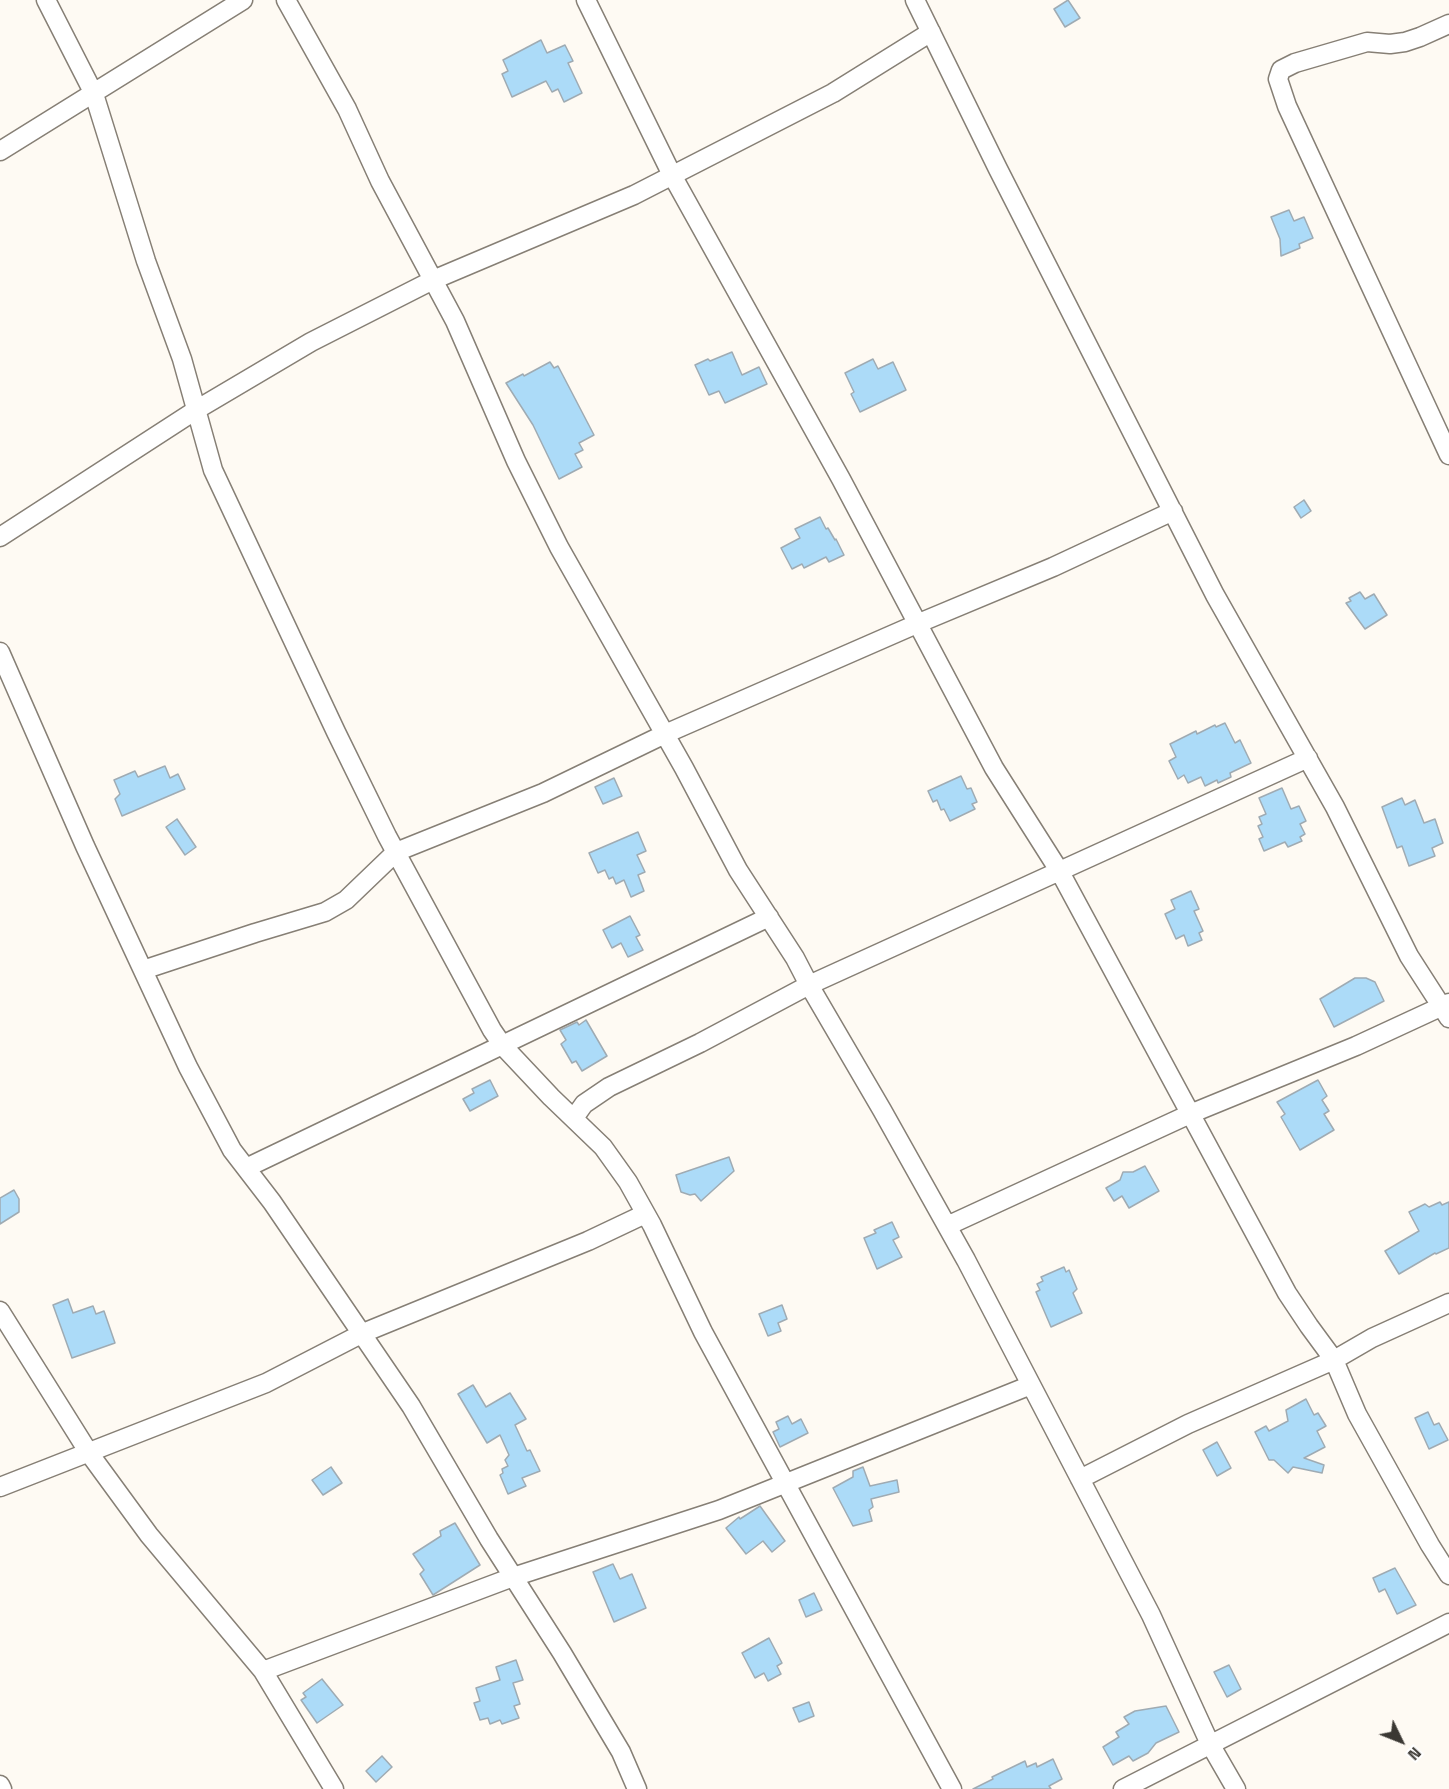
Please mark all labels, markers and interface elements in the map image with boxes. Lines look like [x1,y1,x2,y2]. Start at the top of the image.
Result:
north arrow [1371,1711,1431,1771]
text: N [1403,1743,1426,1765]

